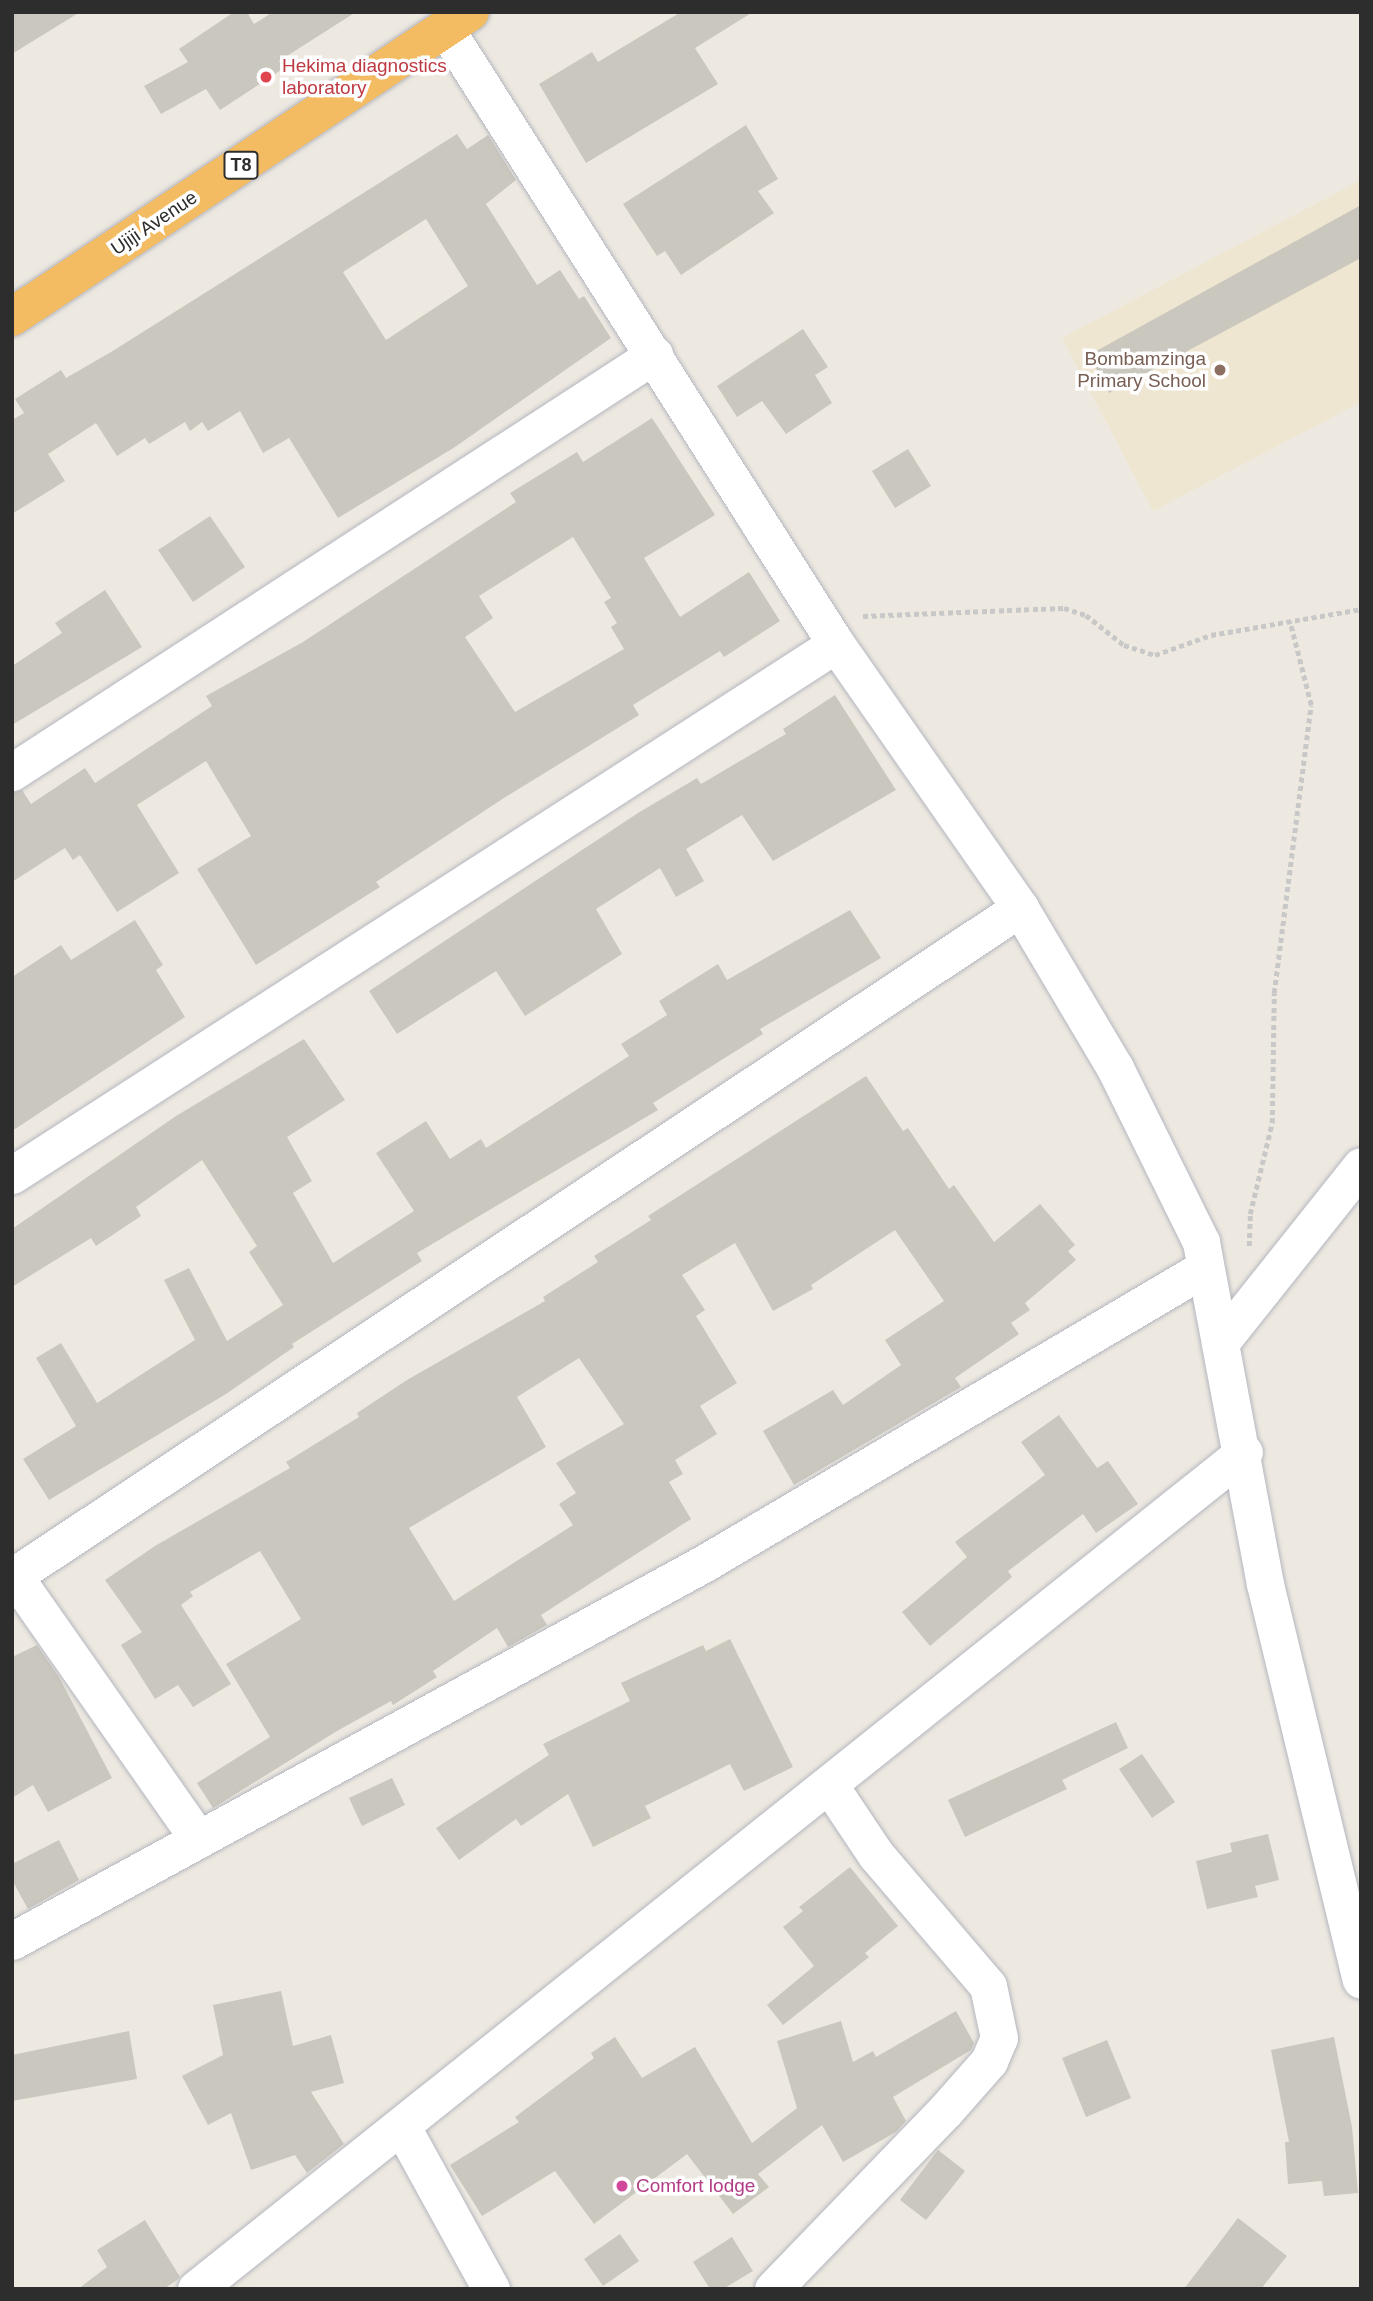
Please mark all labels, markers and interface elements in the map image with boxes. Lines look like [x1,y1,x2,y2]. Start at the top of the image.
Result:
place label: Hekima diagnostics laboratory [282,55,447,99]
marker: Hekima diagnostics laboratory [256,67,276,87]
road number: T8 [222,150,260,180]
street label: Ujiji Avenue [106,186,202,260]
place label: Bombamzinga Primary School [1077,348,1206,392]
marker: Bombamzinga Primary School [1212,362,1228,378]
place label: Comfort lodge [636,2175,755,2197]
marker: Comfort lodge [614,2178,630,2194]

